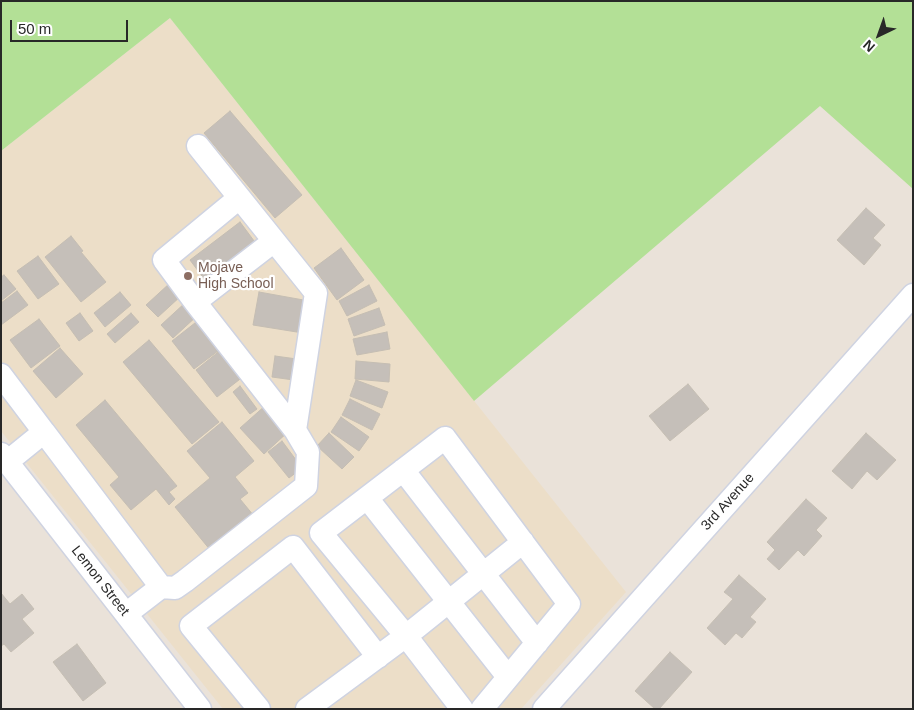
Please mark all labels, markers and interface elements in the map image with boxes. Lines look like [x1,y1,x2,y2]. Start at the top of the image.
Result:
scale bar [12,10,130,42]
north arrow [854,10,904,60]
text: 50 m [18,20,51,37]
text: N [860,37,878,55]
place label: Mojave High School [198,260,273,292]
marker: Mojave High School [182,270,194,282]
street label: 3rd Avenue [698,470,758,534]
street label: Lemon Street [68,543,132,619]

